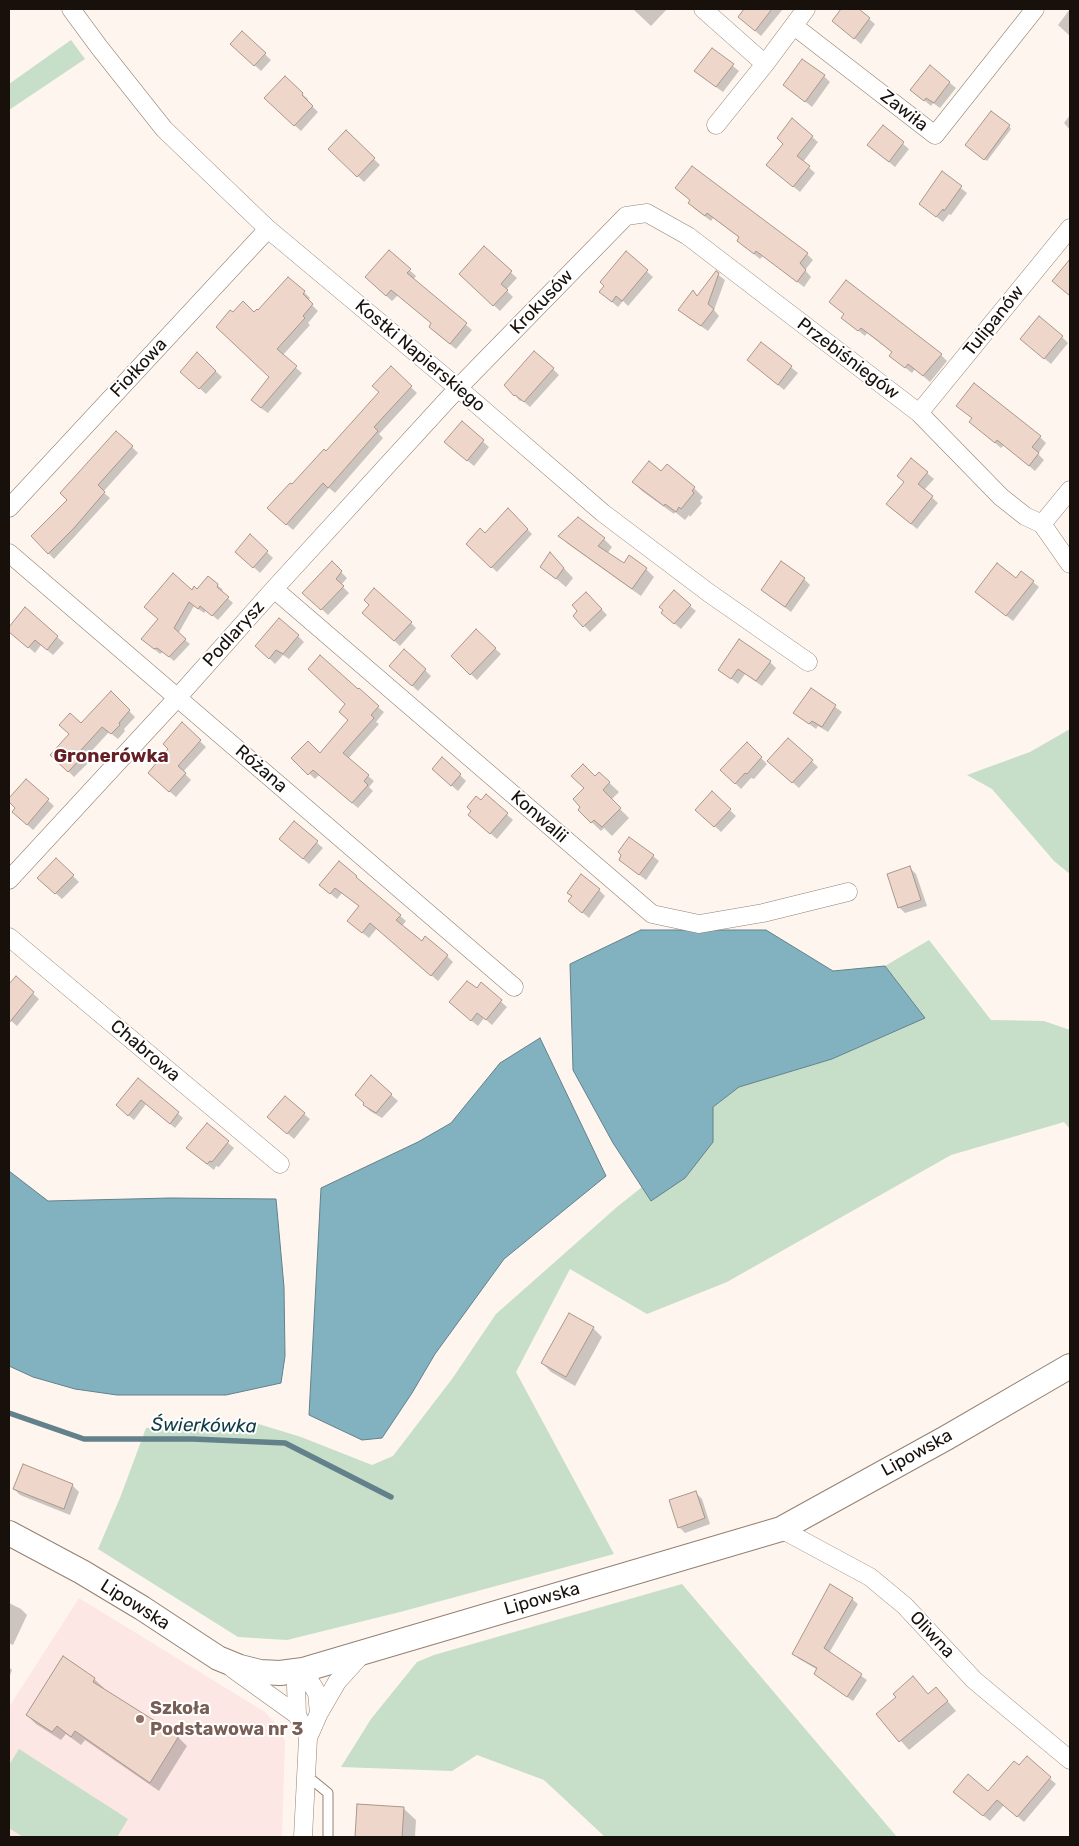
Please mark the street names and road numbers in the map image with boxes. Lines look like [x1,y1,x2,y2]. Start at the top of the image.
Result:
street label: Zawiła [876,86,932,136]
street label: Krokusów [506,265,578,339]
street label: Tulipanów [959,281,1029,361]
street label: Kostki Napierskiego [351,295,489,417]
street label: Przebiśniegów [793,314,903,404]
street label: Fiołkowa [106,334,172,402]
street label: Podlarysz [199,596,269,672]
street label: Różana [231,741,291,797]
street label: Konwalii [506,786,572,848]
street label: Chabrowa [106,1016,184,1086]
street label: Lipowska [878,1425,956,1481]
street label: Lipowska [96,1575,174,1635]
street label: Lipowska [502,1578,582,1620]
street label: Oliwna [905,1607,959,1663]

